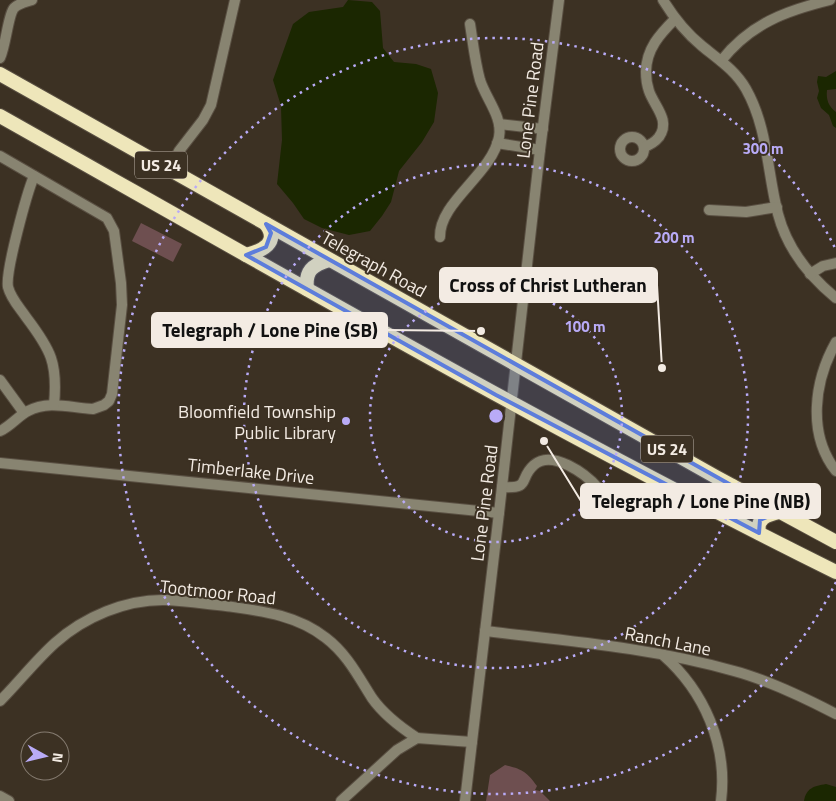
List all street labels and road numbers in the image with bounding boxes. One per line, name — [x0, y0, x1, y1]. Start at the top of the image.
street label: Lone Pine Road — [509, 40, 551, 160]
road number: US 24 — [135, 152, 187, 178]
street label: Telegraph Road — [316, 224, 432, 304]
road number: US 24 — [641, 436, 693, 462]
street label: Lone Pine Road — [463, 443, 505, 563]
street label: Timberlake Drive — [186, 451, 316, 491]
street label: Tootmoor Road — [159, 572, 277, 612]
street label: Ranch Lane — [622, 619, 714, 663]

